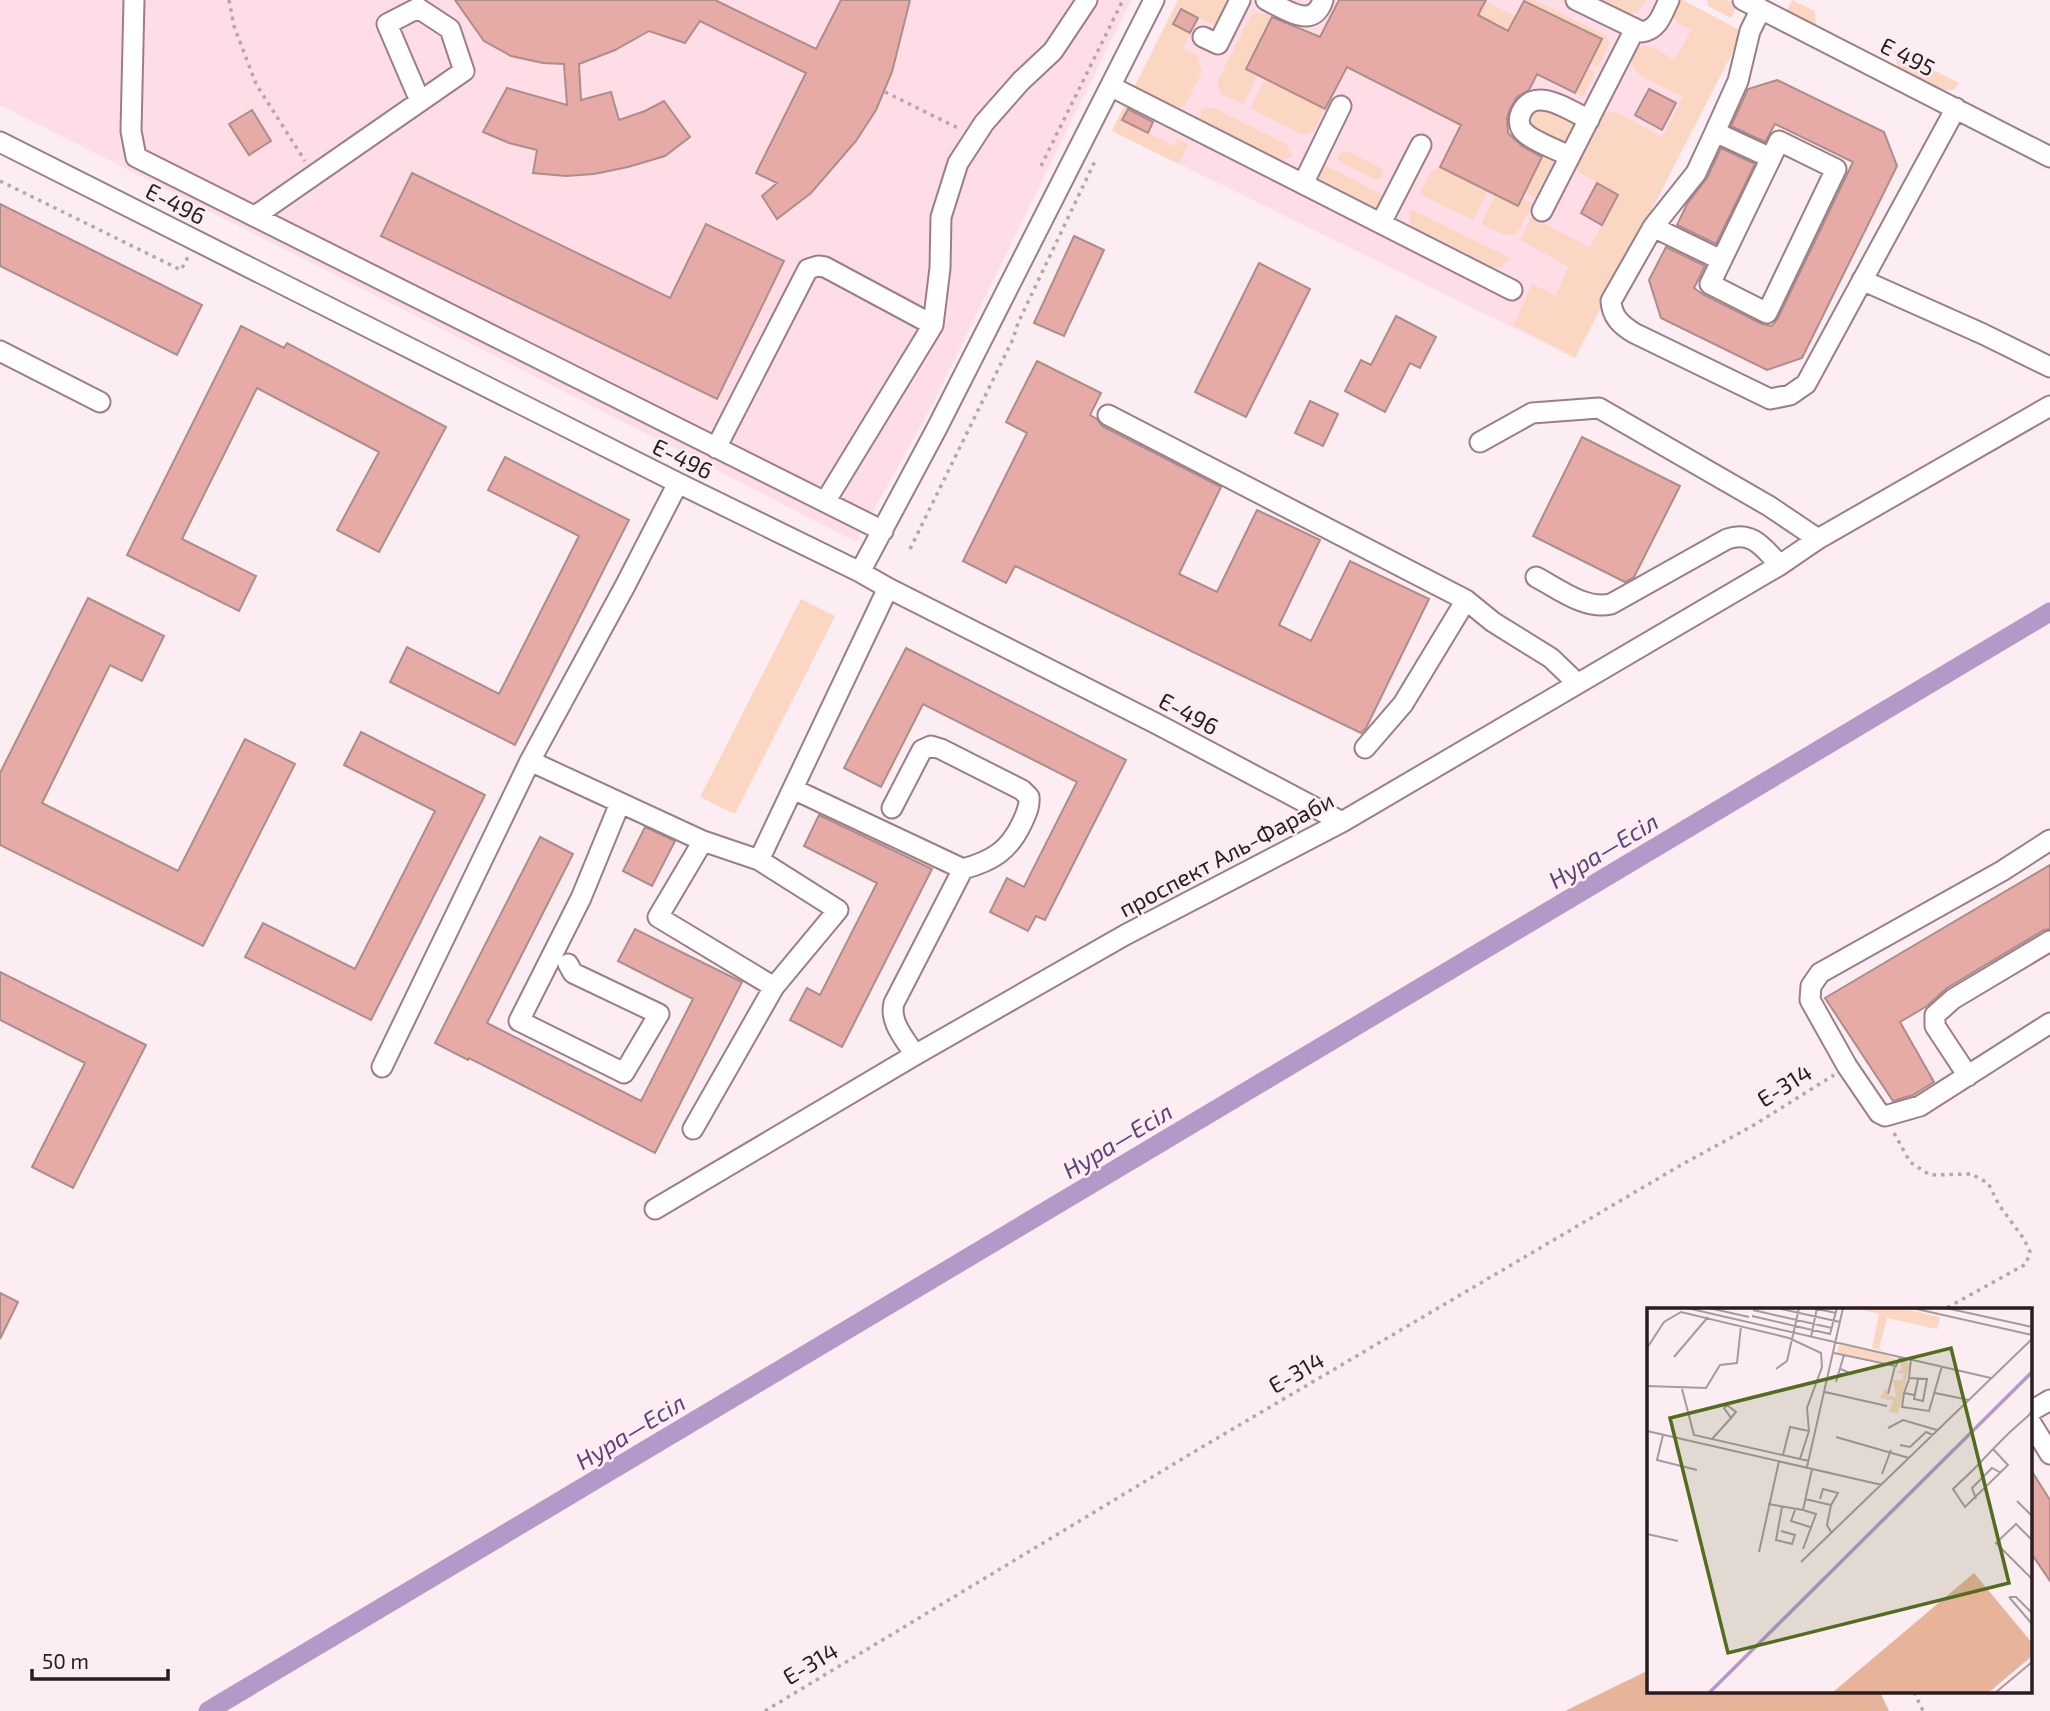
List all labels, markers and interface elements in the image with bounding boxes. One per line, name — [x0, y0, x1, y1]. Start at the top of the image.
street label: E 495 — [1876, 30, 1940, 82]
street label: E-496 — [141, 176, 211, 230]
street label: E-496 — [648, 431, 718, 485]
street label: E-496 — [1154, 686, 1224, 740]
street label: проспект Аль-Фараби — [1114, 785, 1338, 923]
water label: Нура—Есіл — [1543, 806, 1663, 894]
street label: E-314 — [1751, 1057, 1817, 1113]
water label: Нура—Есіл — [1057, 1096, 1177, 1184]
inset map — [1647, 1308, 2032, 1694]
street label: E-314 — [1263, 1345, 1329, 1399]
water label: Нура—Есіл — [570, 1387, 690, 1475]
street label: E-314 — [777, 1636, 843, 1690]
scale bar — [32, 1638, 168, 1682]
text: 50 m — [42, 1648, 89, 1673]

